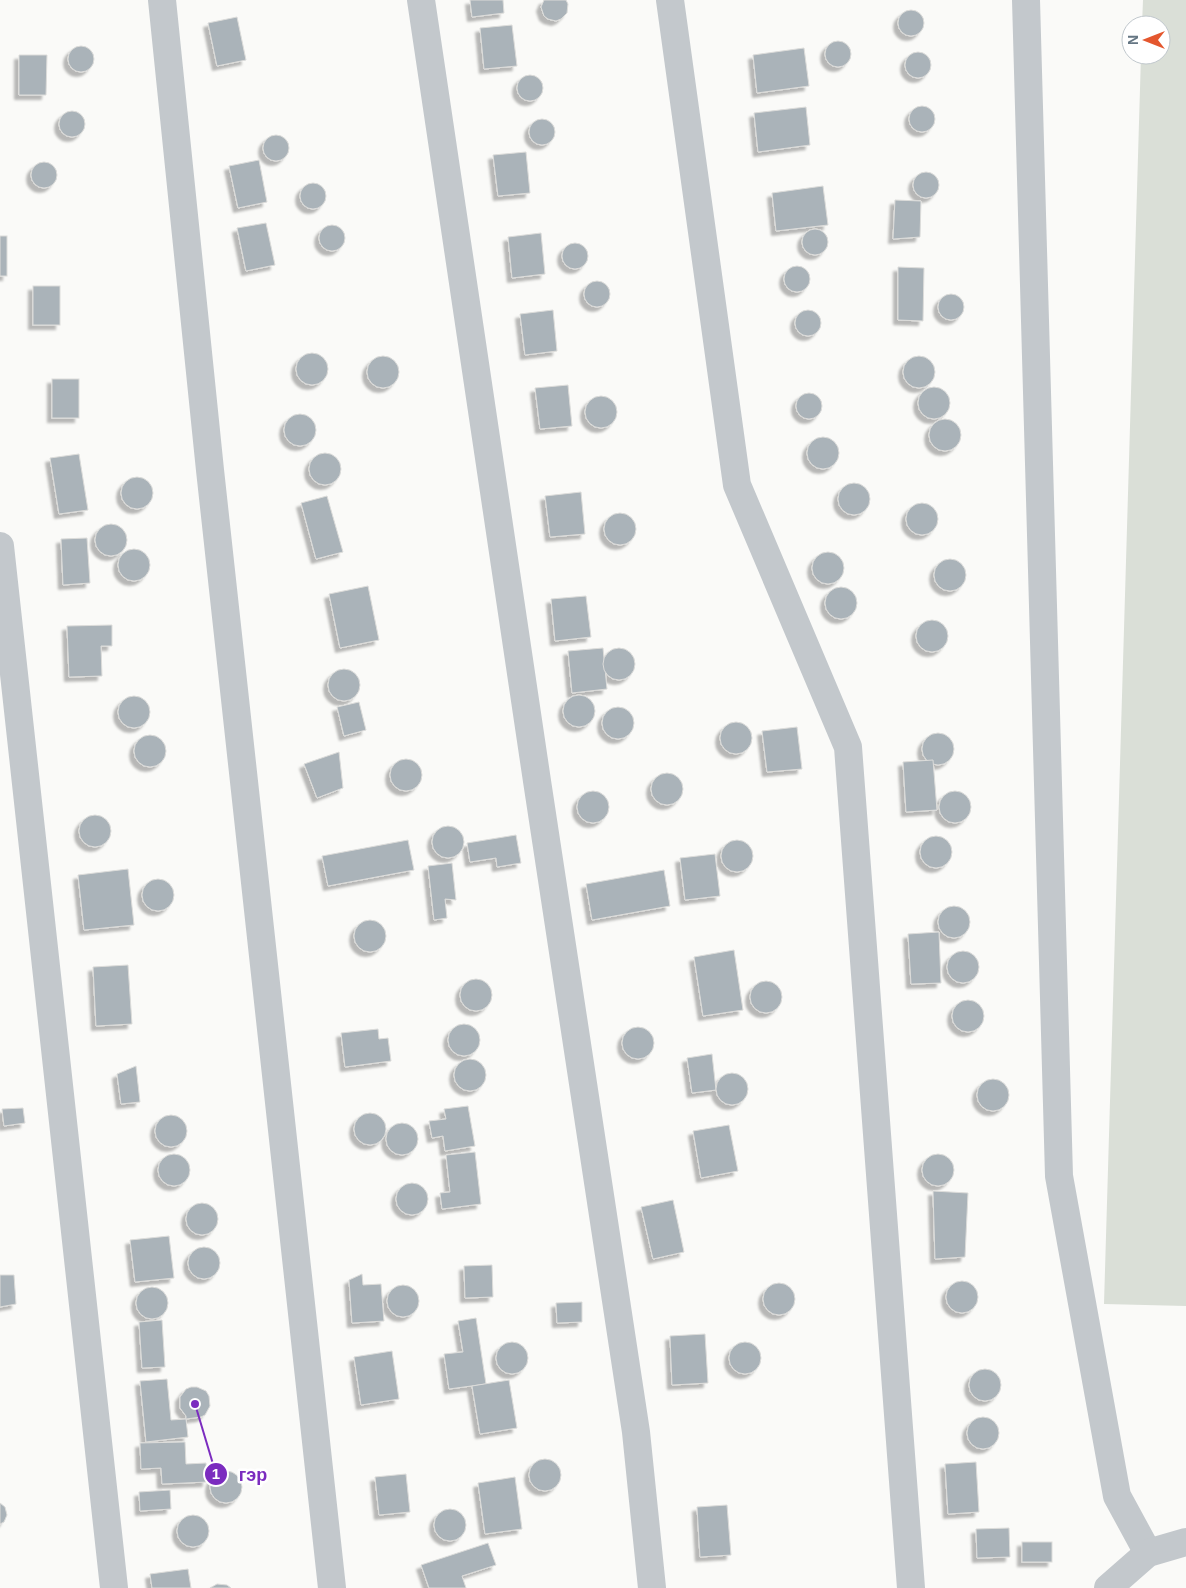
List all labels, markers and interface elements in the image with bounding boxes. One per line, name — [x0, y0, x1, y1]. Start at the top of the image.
north arrow — [1121, 15, 1171, 65]
text: N — [1125, 35, 1141, 45]
callout: гэр — [204, 1458, 277, 1491]
text: 1 — [212, 1465, 220, 1482]
text: гэр — [239, 1465, 267, 1485]

